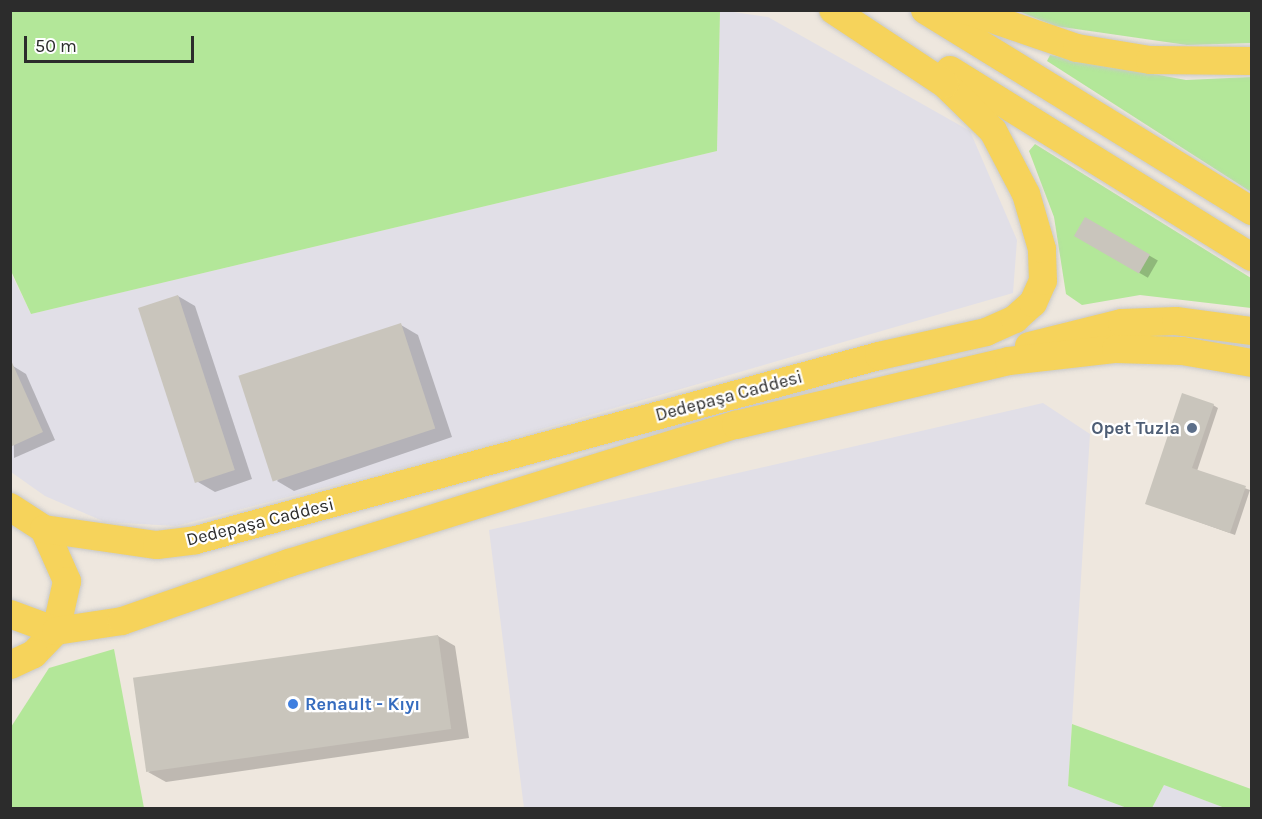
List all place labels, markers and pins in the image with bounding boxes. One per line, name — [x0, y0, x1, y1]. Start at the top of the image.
place label: Opet Tuzla — [1091, 417, 1180, 439]
marker: Opet Tuzla — [1185, 421, 1199, 435]
place label: Renault - Kıyı — [305, 693, 420, 715]
marker: Renault - Kıyı — [286, 697, 300, 711]

